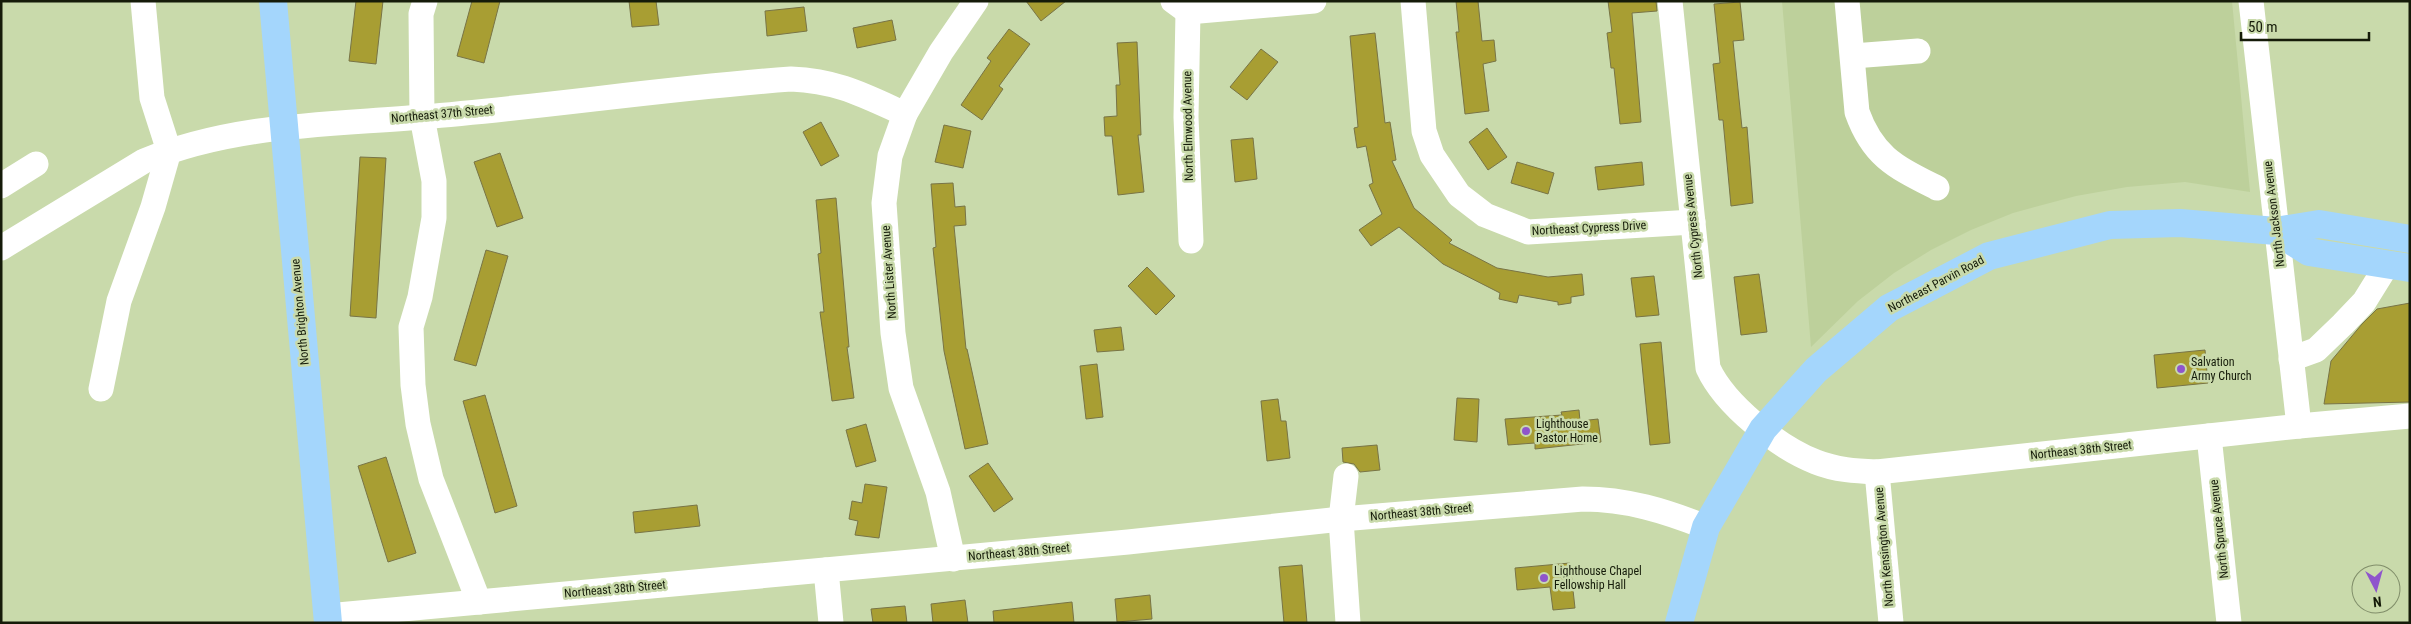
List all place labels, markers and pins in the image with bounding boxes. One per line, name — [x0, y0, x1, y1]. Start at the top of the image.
place label: Salvation Army Church — [2191, 355, 2252, 383]
marker: Salvation Army Church — [2175, 363, 2187, 375]
place label: Lighthouse Pastor Home — [1536, 417, 1598, 445]
marker: Lighthouse Pastor Home — [1520, 425, 1532, 437]
place label: Lighthouse Chapel Fellowship Hall — [1554, 564, 1642, 592]
marker: Lighthouse Chapel Fellowship Hall — [1538, 572, 1550, 584]

